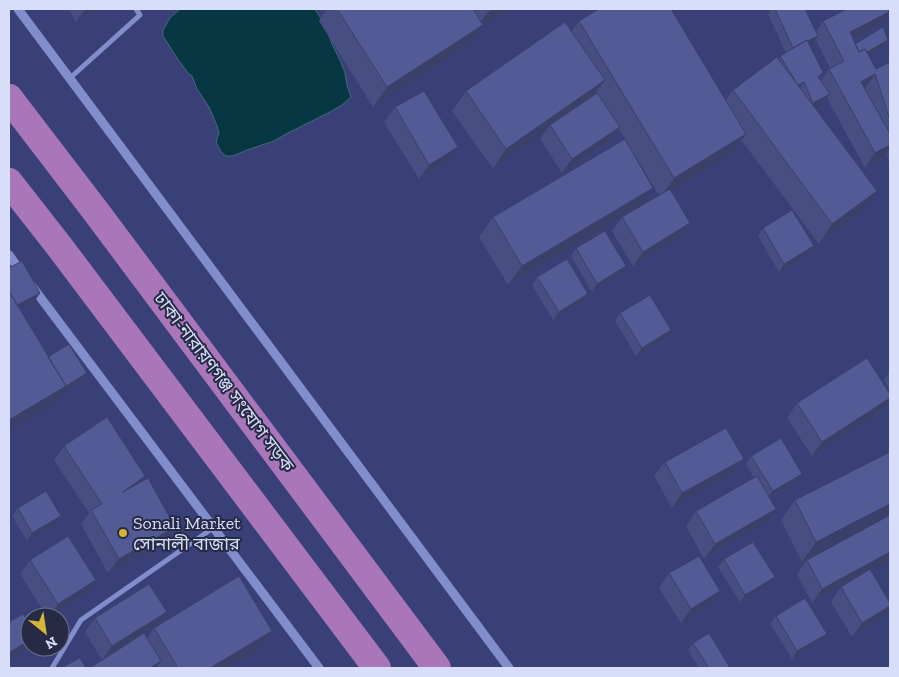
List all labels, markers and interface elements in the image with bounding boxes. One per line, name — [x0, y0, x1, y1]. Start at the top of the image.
street label: ঢাকা-নারায়ণগঞ্জ সংযোগ সড়ক — [149, 287, 299, 477]
place label: Sonali Market সোনালী বাজার — [133, 512, 241, 555]
marker: Sonali Market সোনালী বাজার — [117, 527, 129, 539]
north arrow — [20, 607, 70, 657]
text: N — [42, 633, 60, 653]

